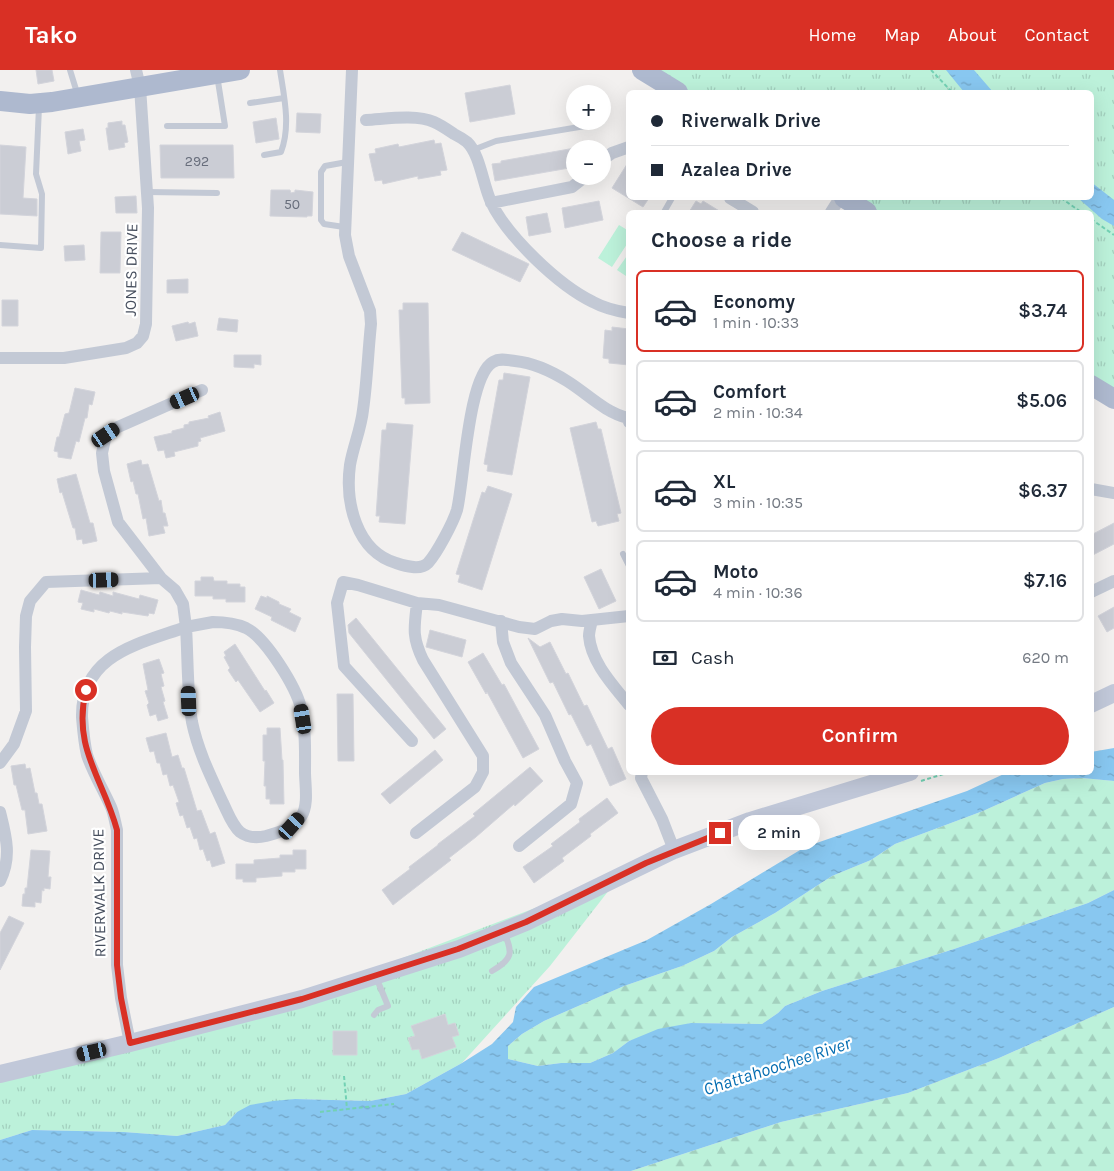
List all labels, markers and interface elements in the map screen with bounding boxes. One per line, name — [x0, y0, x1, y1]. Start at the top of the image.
text: Tako — [25, 21, 77, 49]
text: Home — [808, 24, 856, 46]
text: Map — [884, 24, 920, 46]
text: About — [948, 24, 997, 46]
text: Contact — [1025, 24, 1089, 46]
map controls — [566, 85, 611, 185]
button: + — [566, 85, 611, 130]
text: Riverwalk Drive — [681, 110, 821, 132]
button: − — [566, 140, 611, 185]
house number: 292 — [185, 153, 209, 170]
text: Azalea Drive — [681, 159, 792, 181]
house number: 50 — [284, 196, 300, 213]
street label: JONES DRIVE — [121, 223, 141, 317]
text: Choose a ride — [651, 227, 792, 253]
icon: car — [653, 289, 698, 334]
text: Economy — [713, 291, 795, 313]
text: $3.74 — [1018, 300, 1067, 322]
text: 1 min · 10:33 — [713, 313, 799, 332]
icon: car — [653, 379, 698, 424]
text: Comfort — [713, 381, 787, 403]
car — [168, 385, 201, 411]
text: $5.06 — [1016, 390, 1067, 412]
text: 2 min · 10:34 — [713, 403, 803, 422]
car — [89, 420, 122, 450]
icon: car — [653, 469, 698, 514]
text: XL — [713, 471, 735, 493]
text: $6.37 — [1018, 480, 1067, 502]
text: 3 min · 10:35 — [713, 493, 803, 512]
icon: car — [653, 559, 698, 604]
text: Moto — [713, 561, 759, 583]
text: $7.16 — [1023, 570, 1067, 592]
car — [88, 572, 119, 588]
text: 4 min · 10:36 — [713, 583, 803, 602]
icon: cash — [651, 644, 679, 672]
text: Cash — [691, 647, 735, 669]
text: 620 m — [1022, 648, 1069, 667]
route start — [75, 679, 97, 701]
car — [180, 686, 197, 716]
car — [293, 703, 312, 735]
button: Confirm — [651, 707, 1069, 765]
car — [276, 810, 307, 842]
callout: 2 min — [738, 816, 820, 850]
route end — [709, 822, 731, 844]
text: 2 min — [757, 823, 801, 842]
street label: RIVERWALK DRIVE — [88, 828, 110, 958]
water label: Chattahoochee River — [701, 1032, 854, 1100]
car — [75, 1041, 108, 1063]

